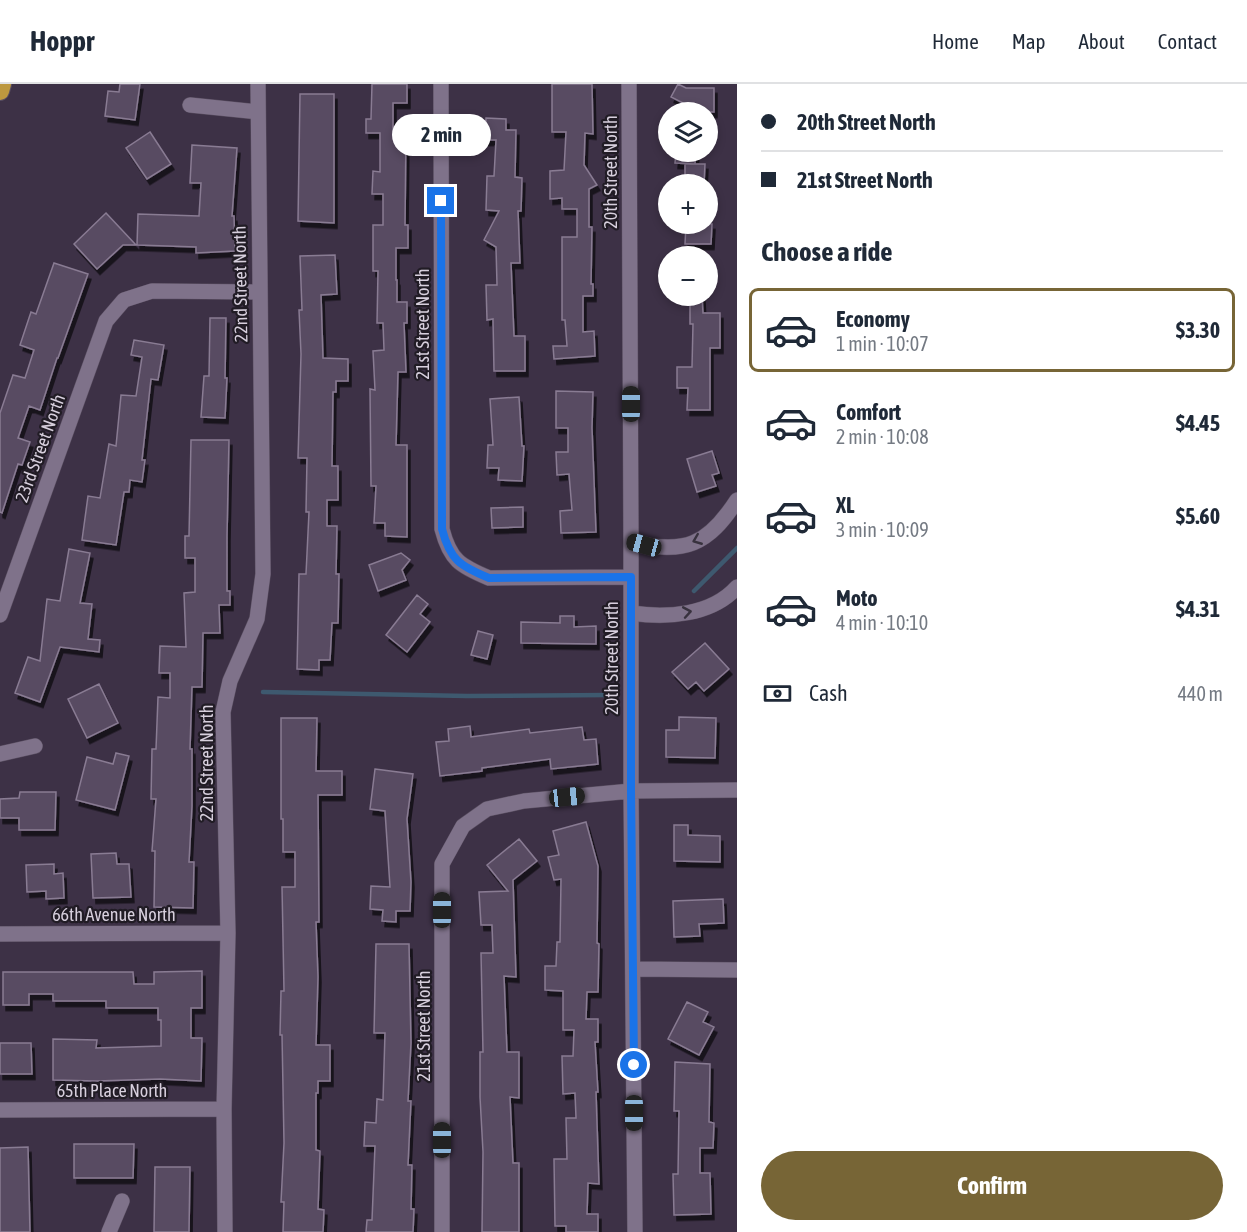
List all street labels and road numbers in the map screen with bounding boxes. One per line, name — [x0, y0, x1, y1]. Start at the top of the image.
street label: 20th Street North — [600, 115, 621, 229]
street label: 22nd Street North — [228, 225, 252, 343]
street label: 21st Street North — [412, 268, 433, 380]
street label: 23rd Street North — [11, 391, 69, 505]
street label: 20th Street North — [601, 601, 622, 715]
street label: 22nd Street North — [196, 705, 217, 821]
street label: 66th Avenue North — [52, 904, 176, 925]
street label: 21st Street North — [413, 970, 434, 1082]
street label: 65th Place North — [57, 1080, 167, 1101]

